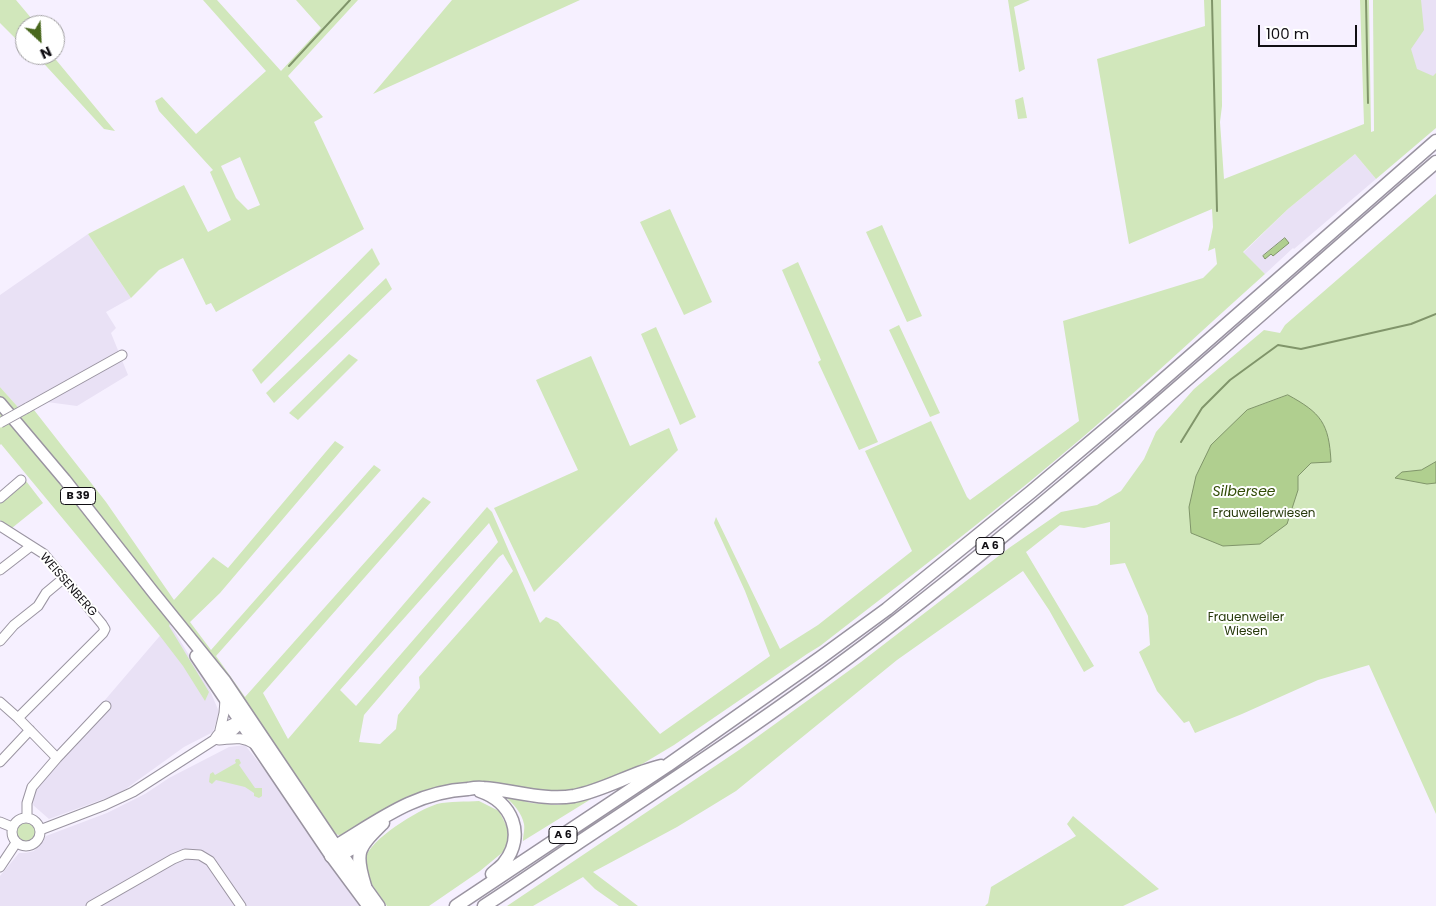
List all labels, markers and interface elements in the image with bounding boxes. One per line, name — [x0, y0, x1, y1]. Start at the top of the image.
north arrow — [15, 15, 65, 65]
scale bar — [1261, 15, 1360, 47]
text: 100 m — [1266, 23, 1309, 44]
text: N — [37, 41, 55, 64]
water label: Silbersee — [1212, 484, 1276, 500]
road number: B 39 — [60, 488, 96, 504]
park label: Frauweilerwiesen — [1212, 507, 1316, 521]
road number: A 6 — [976, 538, 1004, 554]
street label: WEISSENBERG — [36, 550, 100, 620]
park label: Frauenweiler Wiesen — [1208, 611, 1284, 639]
road number: A 6 — [549, 826, 577, 844]

